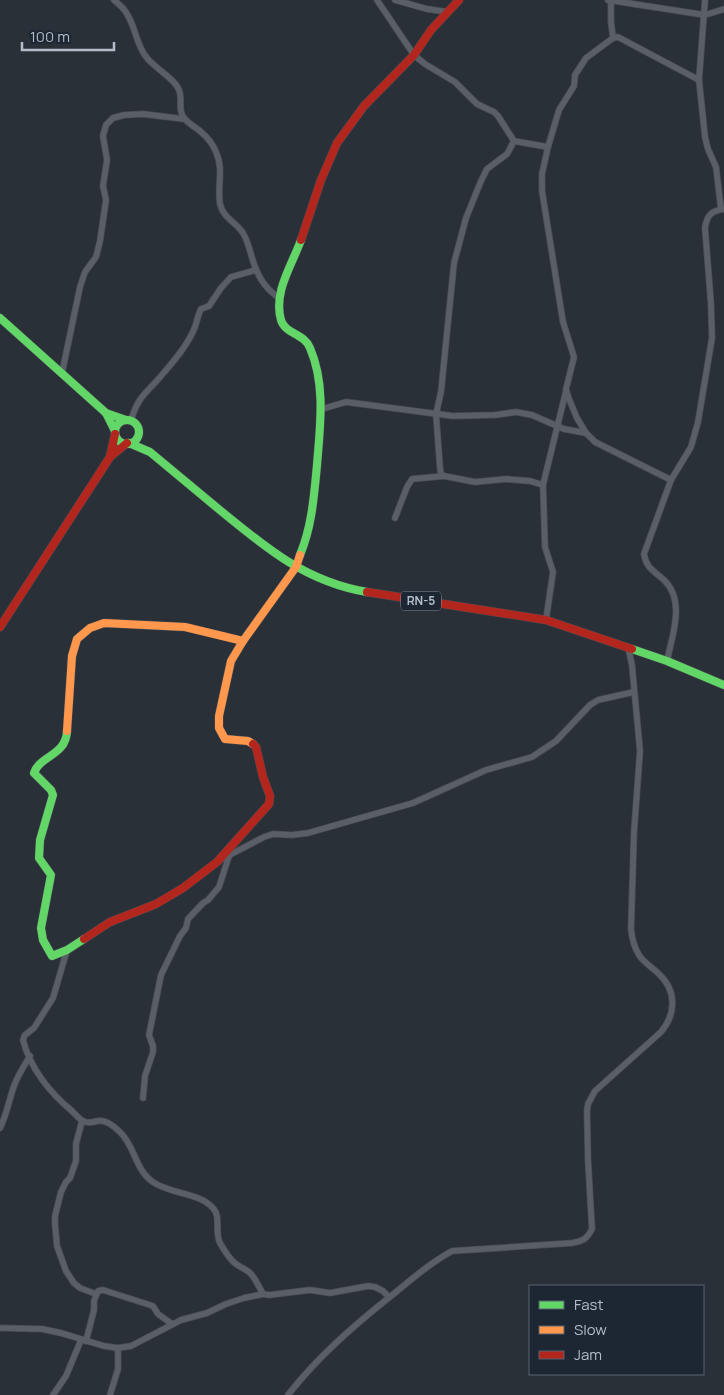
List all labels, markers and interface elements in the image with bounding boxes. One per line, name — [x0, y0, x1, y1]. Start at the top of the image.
scale bar — [22, 20, 115, 52]
text: 100 m — [30, 26, 70, 47]
road number: RN-5 — [401, 592, 441, 610]
legend — [529, 1285, 704, 1375]
text: Fast — [574, 1294, 603, 1315]
text: Slow — [574, 1319, 607, 1340]
text: Jam — [574, 1344, 602, 1365]

